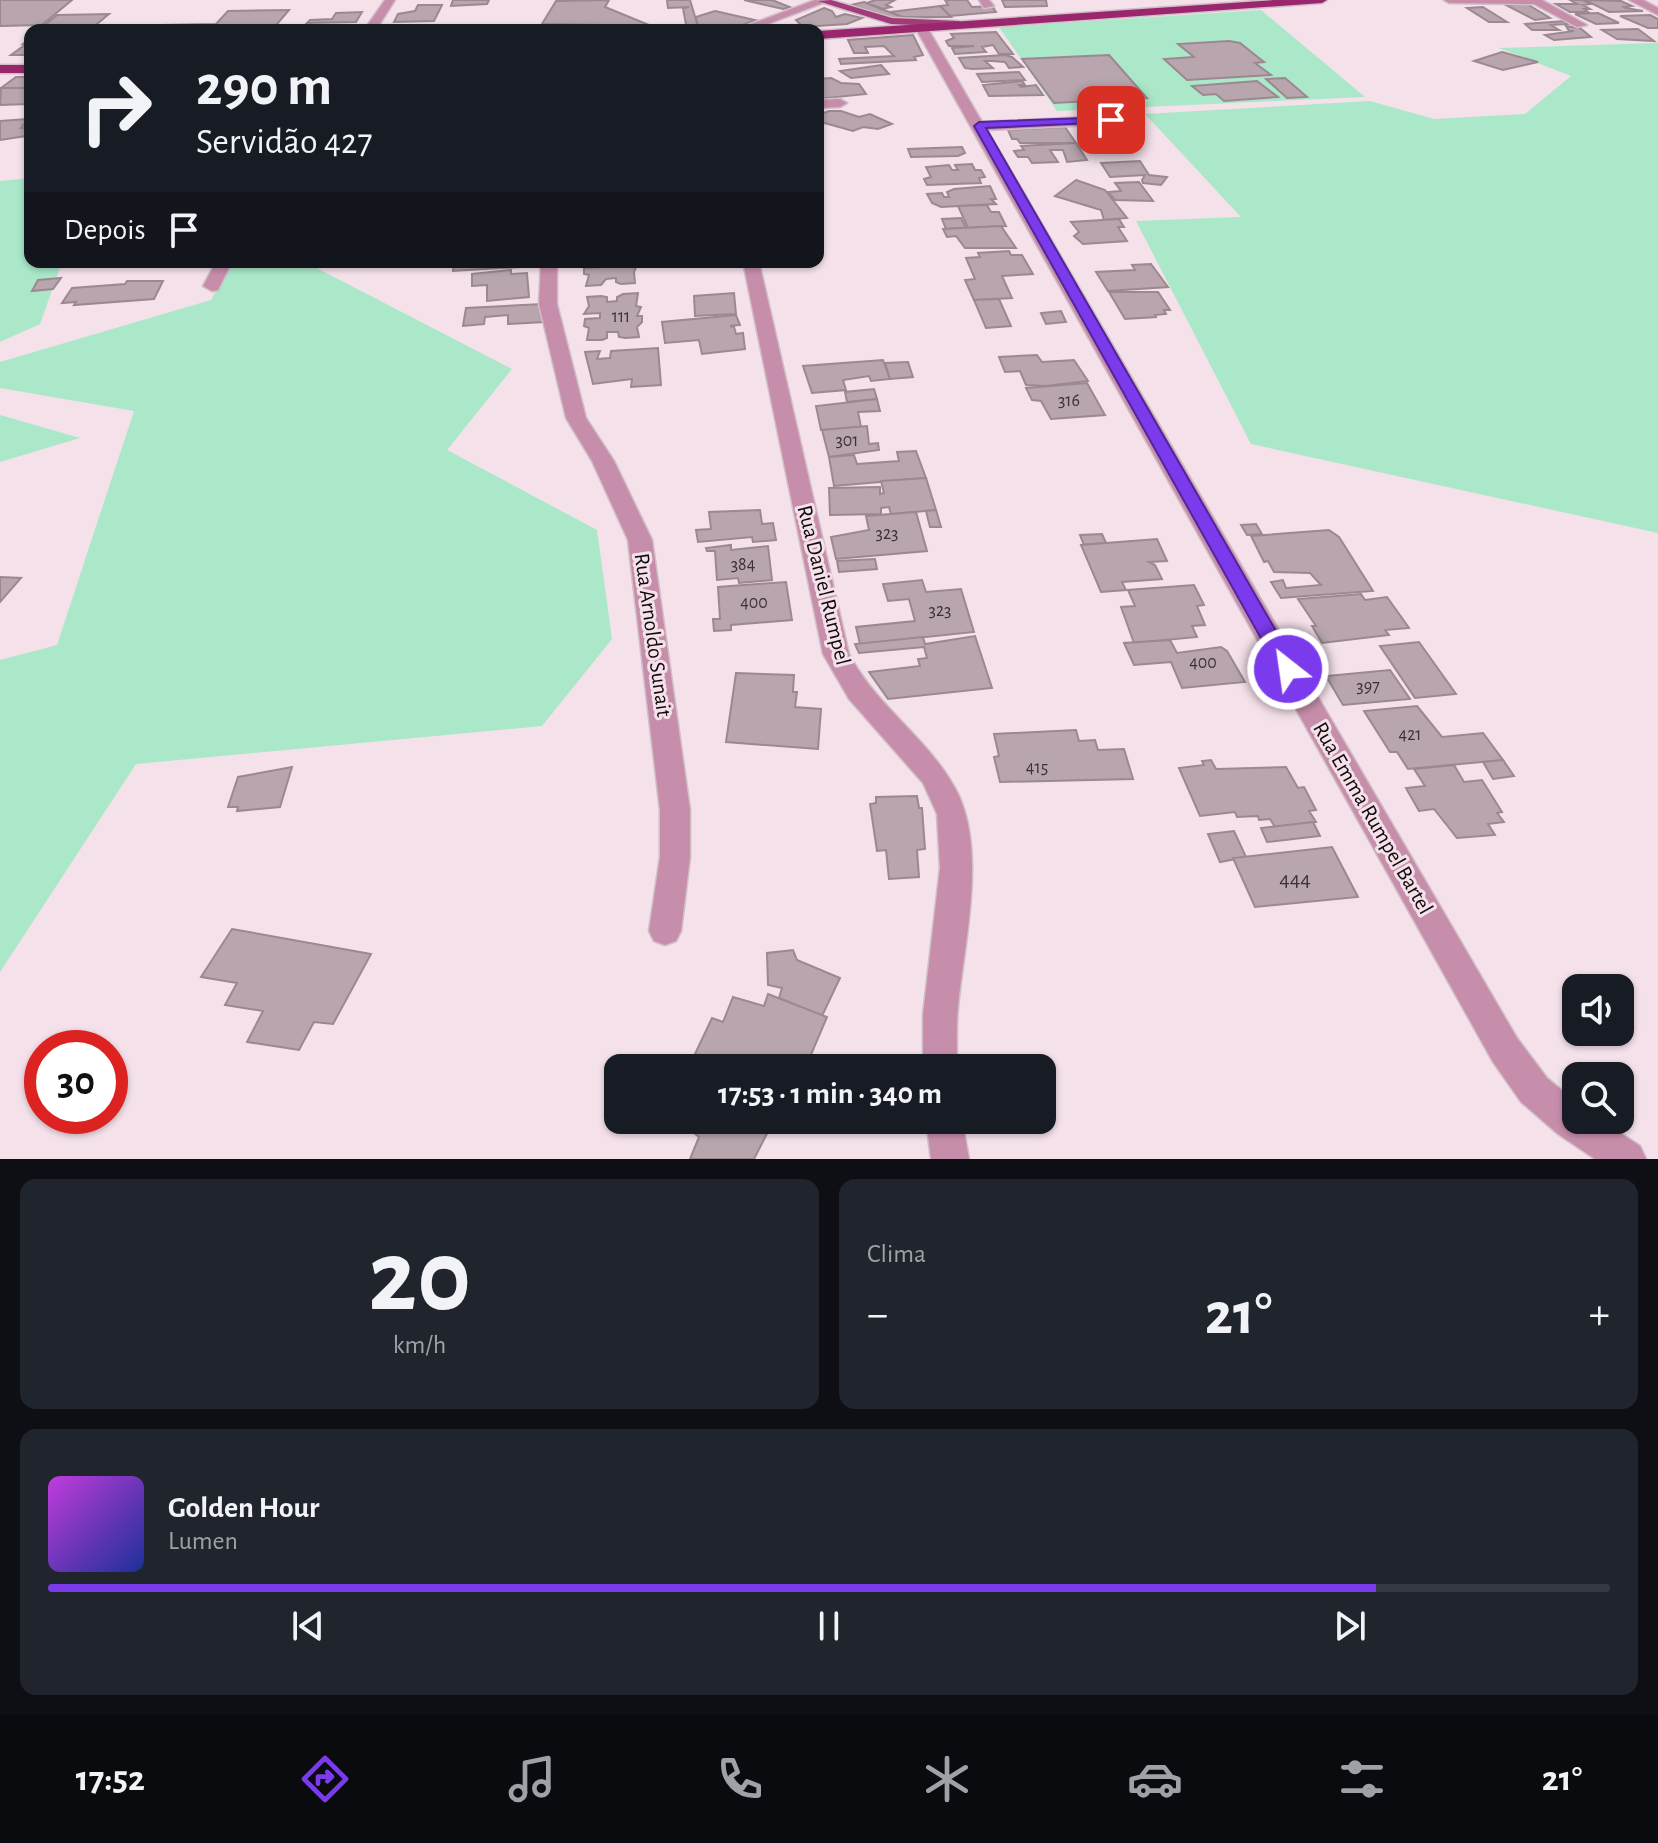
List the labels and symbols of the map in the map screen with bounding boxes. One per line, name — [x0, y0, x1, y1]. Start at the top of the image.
pin — [1077, 86, 1145, 154]
house number: 111 — [612, 308, 630, 326]
house number: 316 — [1058, 392, 1080, 410]
house number: 301 — [835, 432, 859, 450]
street label: Rua Daniel Rumpel — [793, 503, 855, 667]
house number: 323 — [875, 525, 899, 543]
street label: Rua Arnoldo Sunait — [631, 552, 675, 718]
house number: 384 — [731, 556, 756, 574]
house number: 400 — [740, 594, 768, 612]
house number: 323 — [928, 602, 952, 620]
position arrow — [1246, 627, 1330, 711]
house number: 400 — [1189, 654, 1217, 672]
house number: 397 — [1356, 678, 1380, 696]
street label: Rua Emma Rumpel Bartel — [1309, 718, 1437, 918]
house number: 421 — [1398, 726, 1422, 744]
house number: 415 — [1026, 759, 1048, 777]
house number: 444 — [1279, 868, 1311, 890]
speed limit sign: 30 — [24, 1030, 128, 1134]

